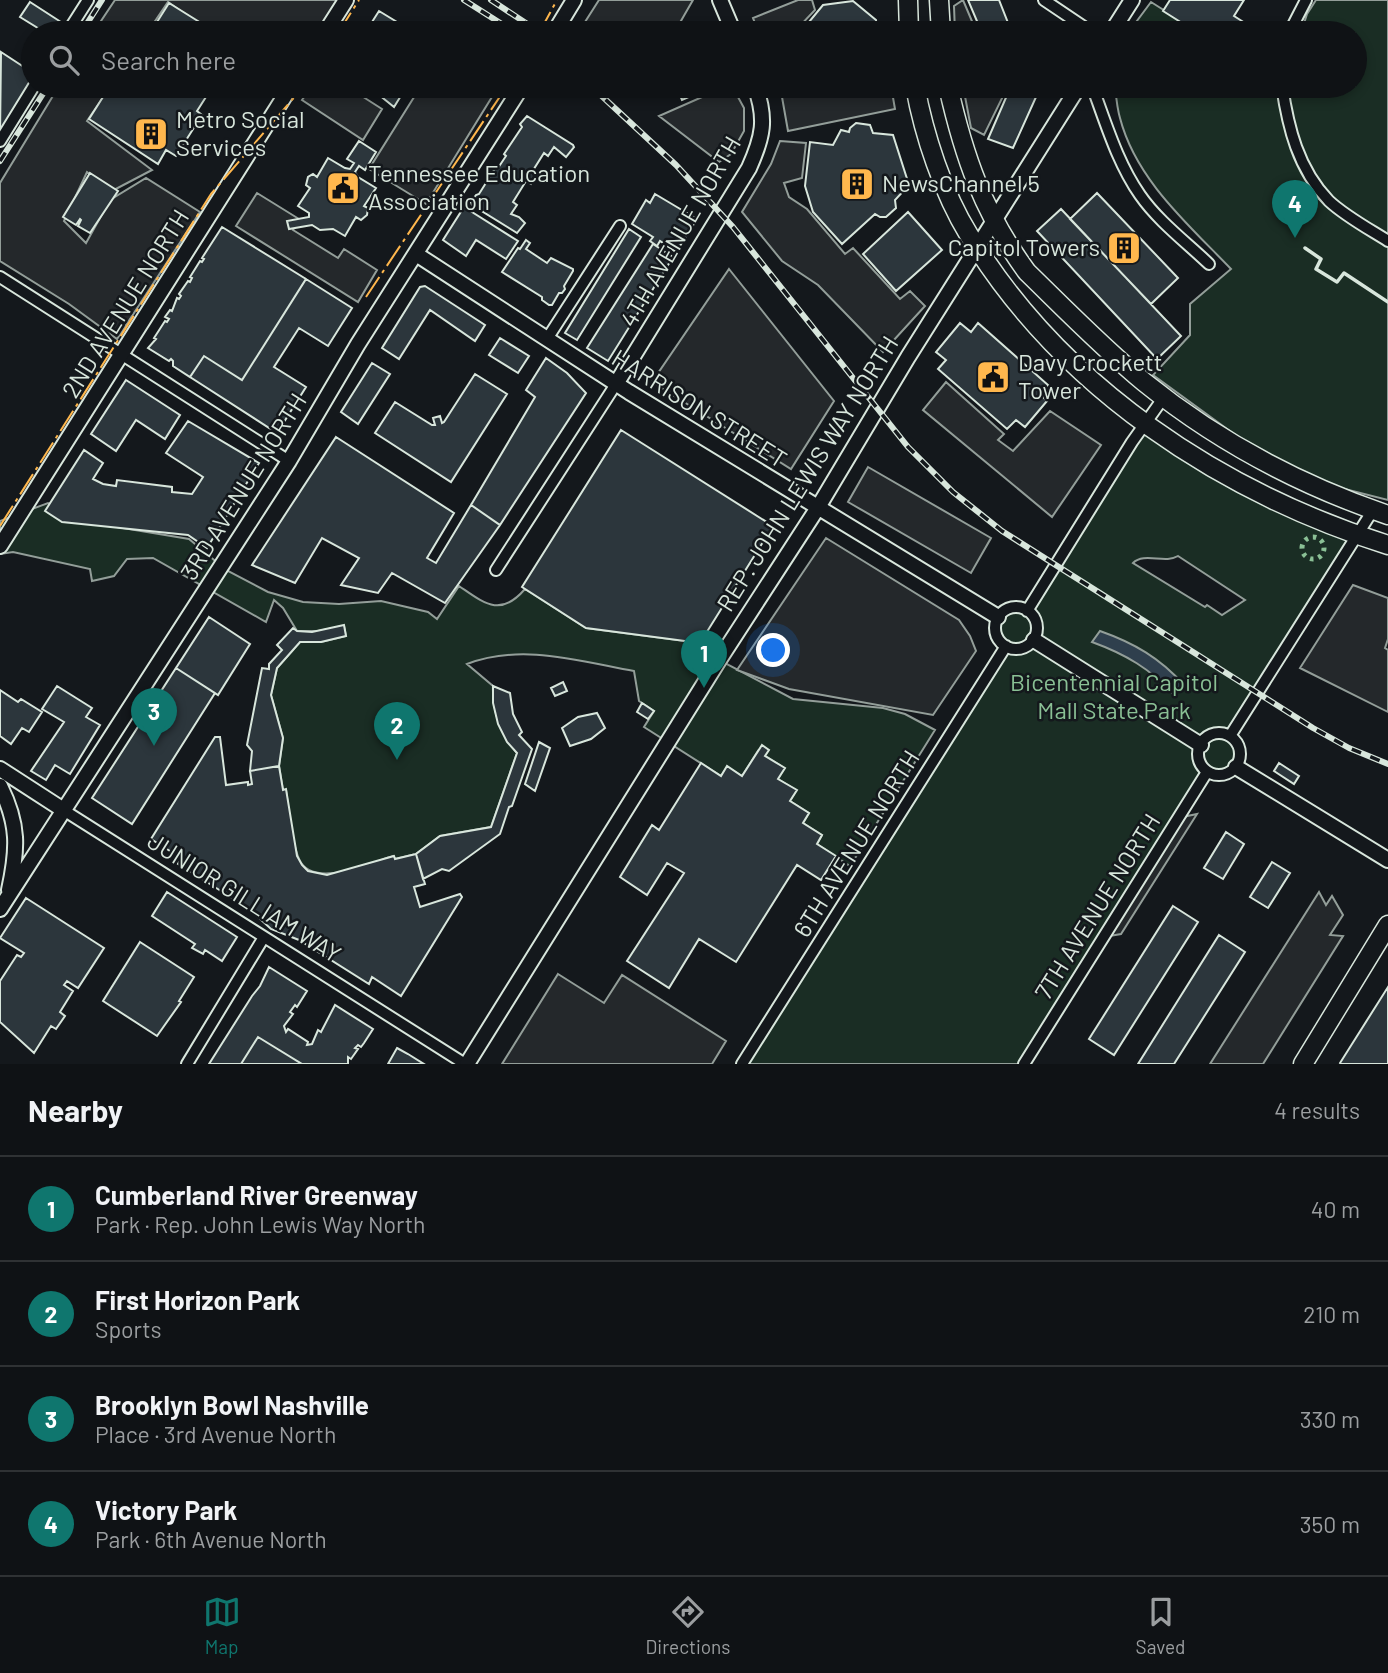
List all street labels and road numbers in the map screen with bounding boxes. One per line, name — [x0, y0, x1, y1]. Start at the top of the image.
street label: 4TH AVENUE NORTH — [613, 131, 746, 332]
street label: 2ND AVENUE NORTH — [55, 204, 194, 403]
street label: REP. JOHN LEWIS WAY NORTH — [710, 330, 904, 616]
street label: HARRISON STREET — [607, 342, 793, 473]
street label: 3RD AVENUE NORTH — [174, 387, 312, 585]
street label: 6TH AVENUE NORTH — [787, 745, 925, 942]
street label: 7TH AVENUE NORTH — [1028, 808, 1166, 1004]
street label: JUNIOR GILLIAM WAY — [143, 825, 347, 968]

